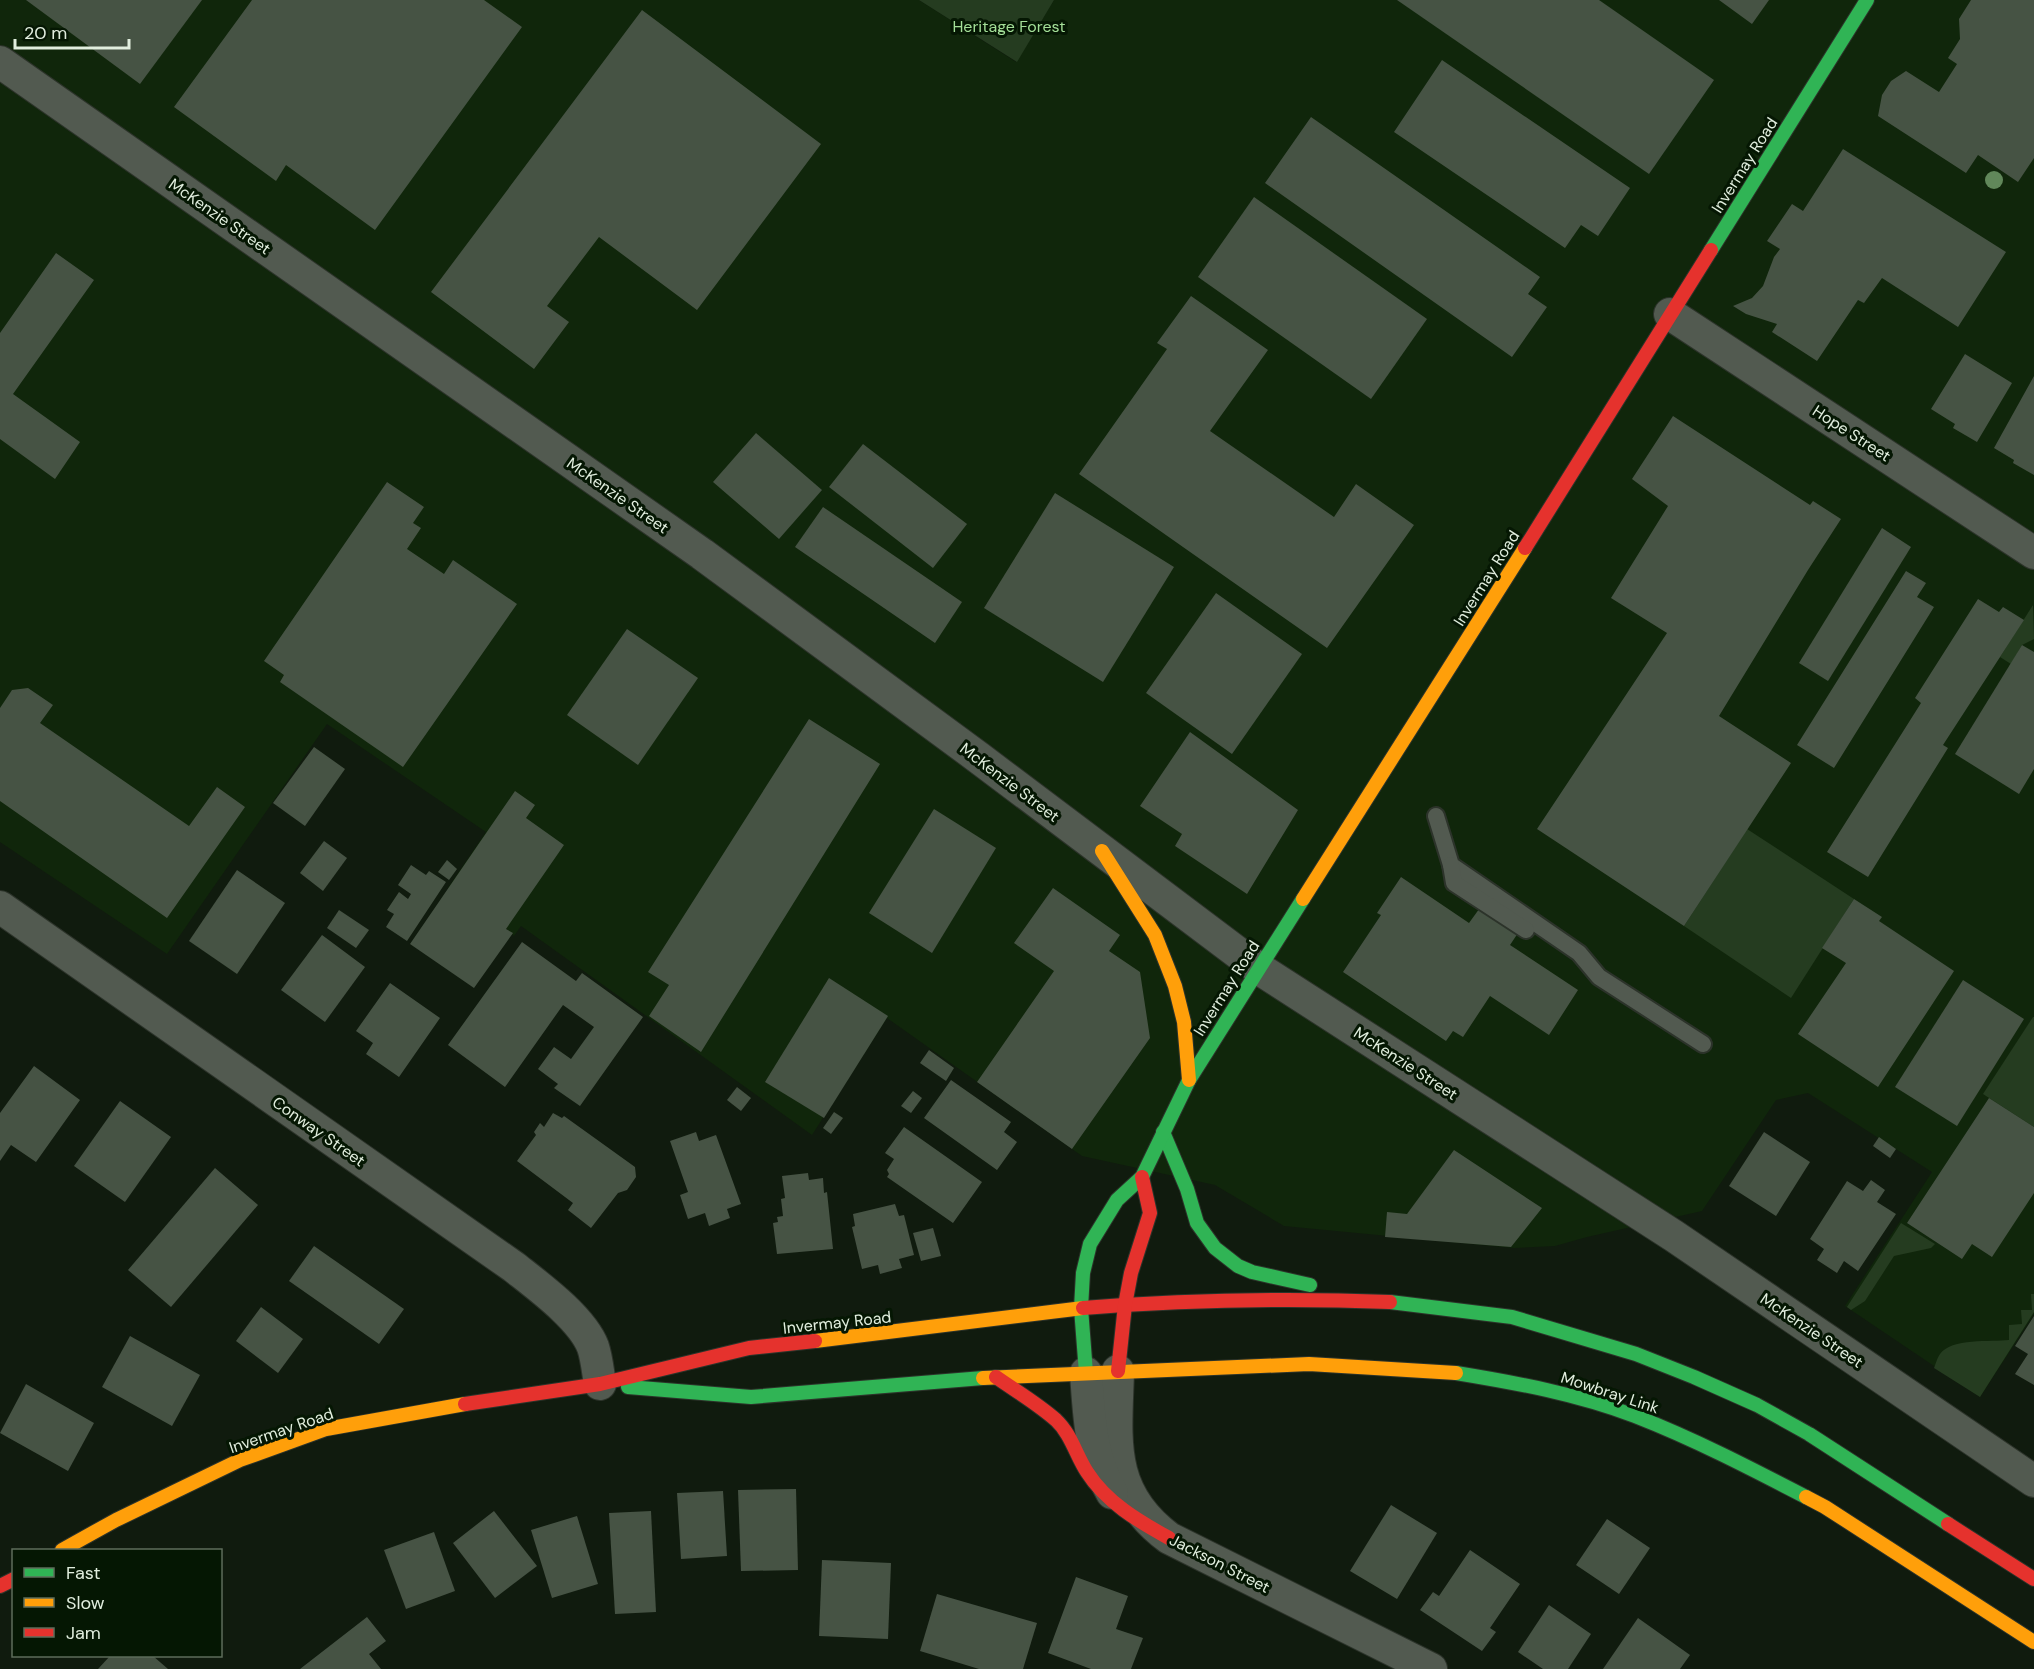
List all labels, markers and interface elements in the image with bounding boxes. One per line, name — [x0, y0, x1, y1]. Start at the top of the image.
scale bar — [15, 12, 129, 50]
park label: Heritage Forest — [952, 16, 1066, 37]
text: 20 m — [24, 21, 67, 45]
street label: Invermay Road — [1707, 114, 1782, 217]
street label: McKenzie Street — [165, 174, 275, 259]
street label: Hope Street — [1809, 400, 1895, 466]
street label: McKenzie Street — [563, 453, 673, 538]
street label: Invermay Road — [1449, 527, 1524, 630]
street label: McKenzie Street — [956, 738, 1064, 827]
street label: Invermay Road — [1189, 937, 1264, 1040]
street label: McKenzie Street — [1350, 1022, 1462, 1105]
street label: Conway Street — [268, 1092, 369, 1171]
street label: McKenzie Street — [1756, 1288, 1867, 1373]
street label: Invermay Road — [782, 1306, 892, 1339]
street label: Mowbray Link — [1558, 1367, 1662, 1418]
street label: Invermay Road — [226, 1403, 336, 1458]
street label: Jackson Street — [1166, 1529, 1273, 1598]
legend — [12, 1549, 222, 1657]
text: Fast — [66, 1561, 101, 1585]
text: Slow — [66, 1591, 105, 1615]
text: Jam — [66, 1621, 101, 1645]

